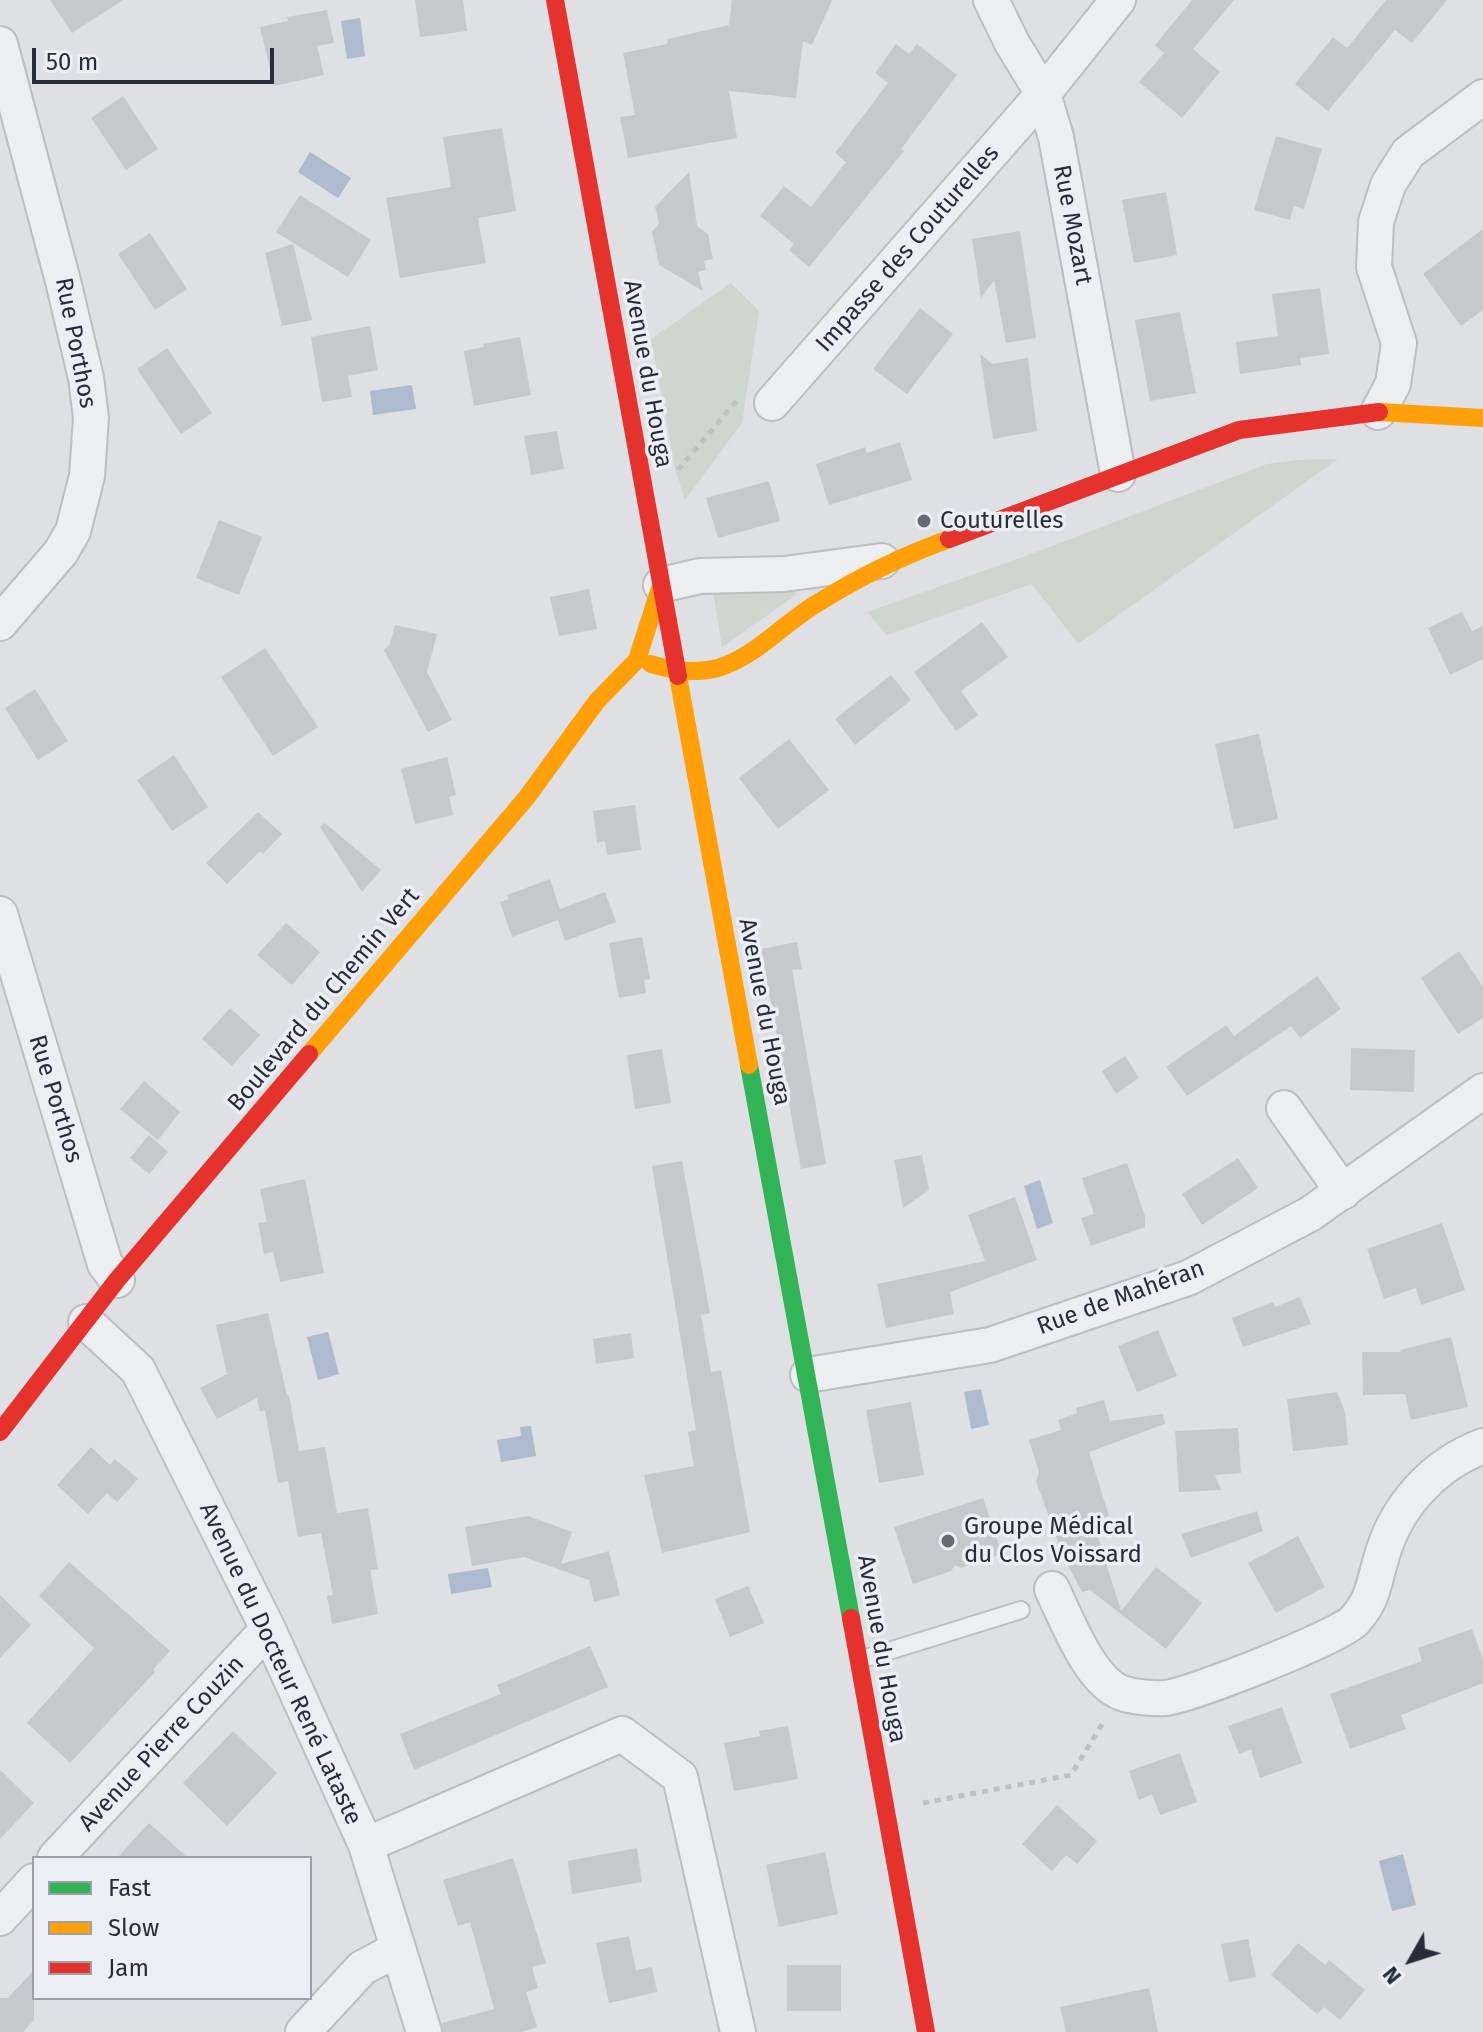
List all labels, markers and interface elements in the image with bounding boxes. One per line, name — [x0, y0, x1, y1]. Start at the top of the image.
scale bar — [36, 32, 278, 82]
text: 50 m — [46, 48, 98, 76]
street label: Impasse des Couturelles — [810, 140, 1006, 358]
street label: Rue Mozart — [1046, 163, 1098, 287]
street label: Rue Porthos — [48, 275, 102, 411]
street label: Avenue du Houga — [616, 278, 678, 470]
place label: Couturelles — [940, 507, 1063, 535]
marker: Couturelles — [915, 512, 933, 530]
street label: Boulevard du Chemin Vert — [222, 882, 426, 1118]
street label: Avenue du Houga — [732, 916, 796, 1108]
street label: Rue Porthos — [22, 1031, 88, 1167]
street label: Rue de Mahéran — [1033, 1254, 1209, 1342]
street label: Avenue du Docteur René Lataste — [193, 1498, 367, 1830]
place label: Groupe Médical du Clos Voissard — [964, 1513, 1142, 1569]
marker: Groupe Médical du Clos Voissard — [939, 1532, 957, 1550]
street label: Avenue du Houga — [850, 1553, 912, 1745]
street label: Avenue Pierre Couzin — [73, 1650, 251, 1838]
legend — [32, 1856, 312, 2000]
text: Fast — [108, 1874, 151, 1902]
text: Slow — [108, 1914, 159, 1942]
north arrow — [1371, 1920, 1451, 2000]
text: Jam — [108, 1954, 149, 1982]
text: N — [1377, 1961, 1407, 1990]

